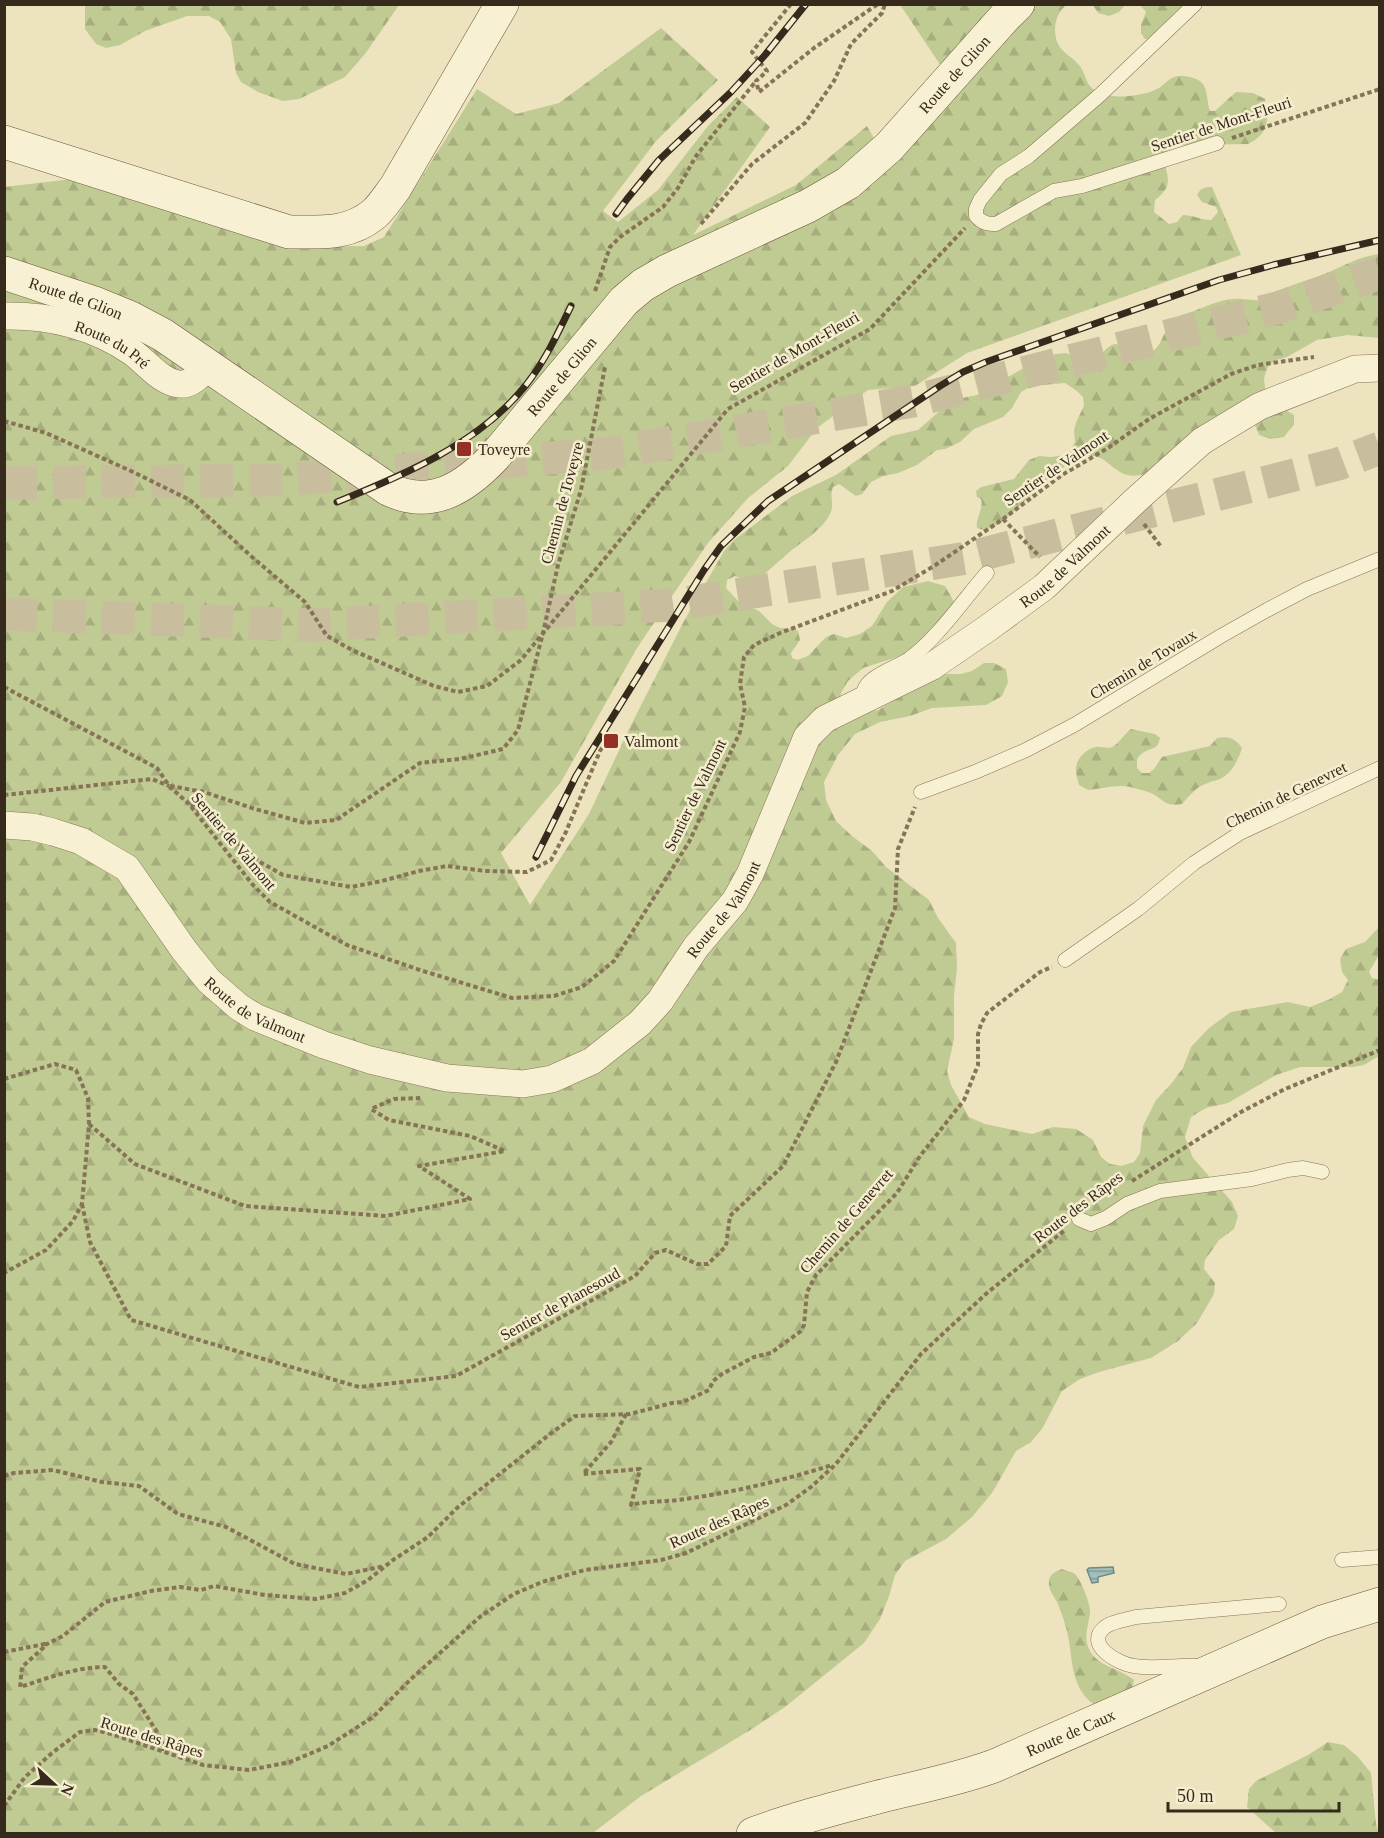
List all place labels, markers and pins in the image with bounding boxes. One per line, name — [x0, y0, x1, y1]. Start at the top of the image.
marker: Toveyre — [455, 440, 473, 458]
place label: Toveyre — [478, 441, 530, 459]
marker: Valmont — [602, 732, 620, 750]
place label: Valmont — [624, 733, 679, 750]

